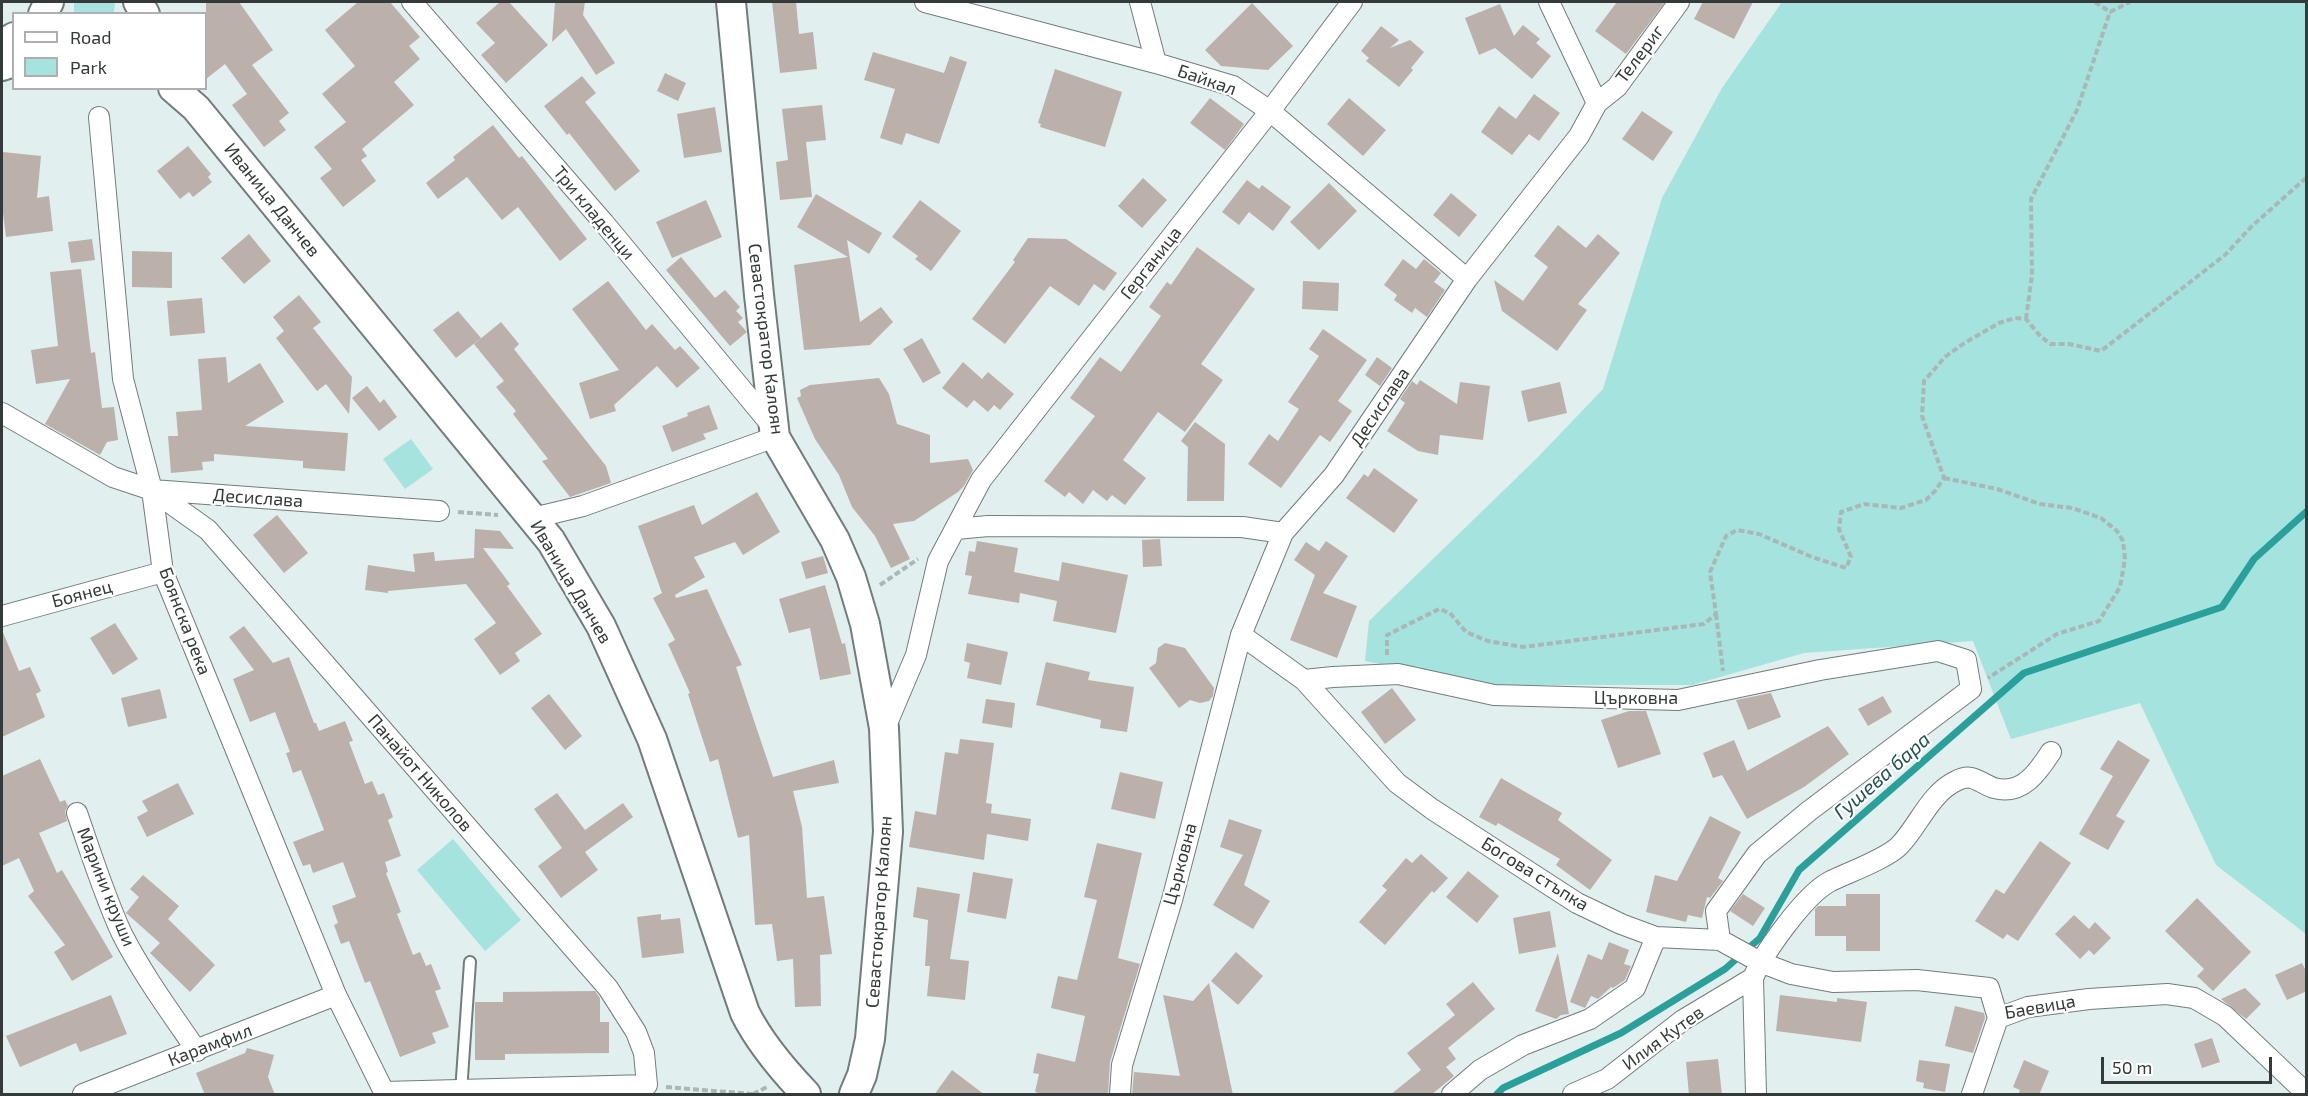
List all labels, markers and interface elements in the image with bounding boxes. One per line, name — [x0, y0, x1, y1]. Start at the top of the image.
legend — [12, 12, 207, 90]
street label: Телериг — [1611, 21, 1669, 87]
text: Road — [70, 26, 111, 48]
text: Park — [70, 56, 107, 78]
street label: Байкал — [1175, 60, 1239, 100]
street label: Иваница Данчев — [219, 139, 325, 261]
street label: Три кладенци — [549, 162, 639, 264]
street label: Герганица — [1116, 222, 1186, 304]
street label: Севастократор Калоян — [744, 242, 788, 436]
street label: Десислава — [1346, 363, 1414, 451]
street label: Десислава — [212, 484, 304, 512]
street label: Иваница Данчев — [526, 516, 616, 648]
street label: Боянска река — [155, 564, 215, 678]
street label: Боянец — [49, 576, 115, 612]
street label: Църковна — [1594, 687, 1678, 709]
street label: Панайот Николов — [363, 710, 477, 836]
water label: Гушева бара — [1829, 727, 1935, 825]
street label: Севастократор Калоян — [862, 815, 896, 1009]
street label: Църковна — [1159, 820, 1201, 908]
street label: Марини круши — [72, 824, 140, 950]
street label: Богова стъпка — [1477, 832, 1593, 916]
street label: Баевица — [2003, 990, 2077, 1024]
street label: Илия Кутев — [1618, 1001, 1708, 1075]
street label: Карамфил — [165, 1019, 255, 1071]
scale bar — [2104, 1045, 2275, 1083]
text: 50 m — [2112, 1056, 2152, 1078]

